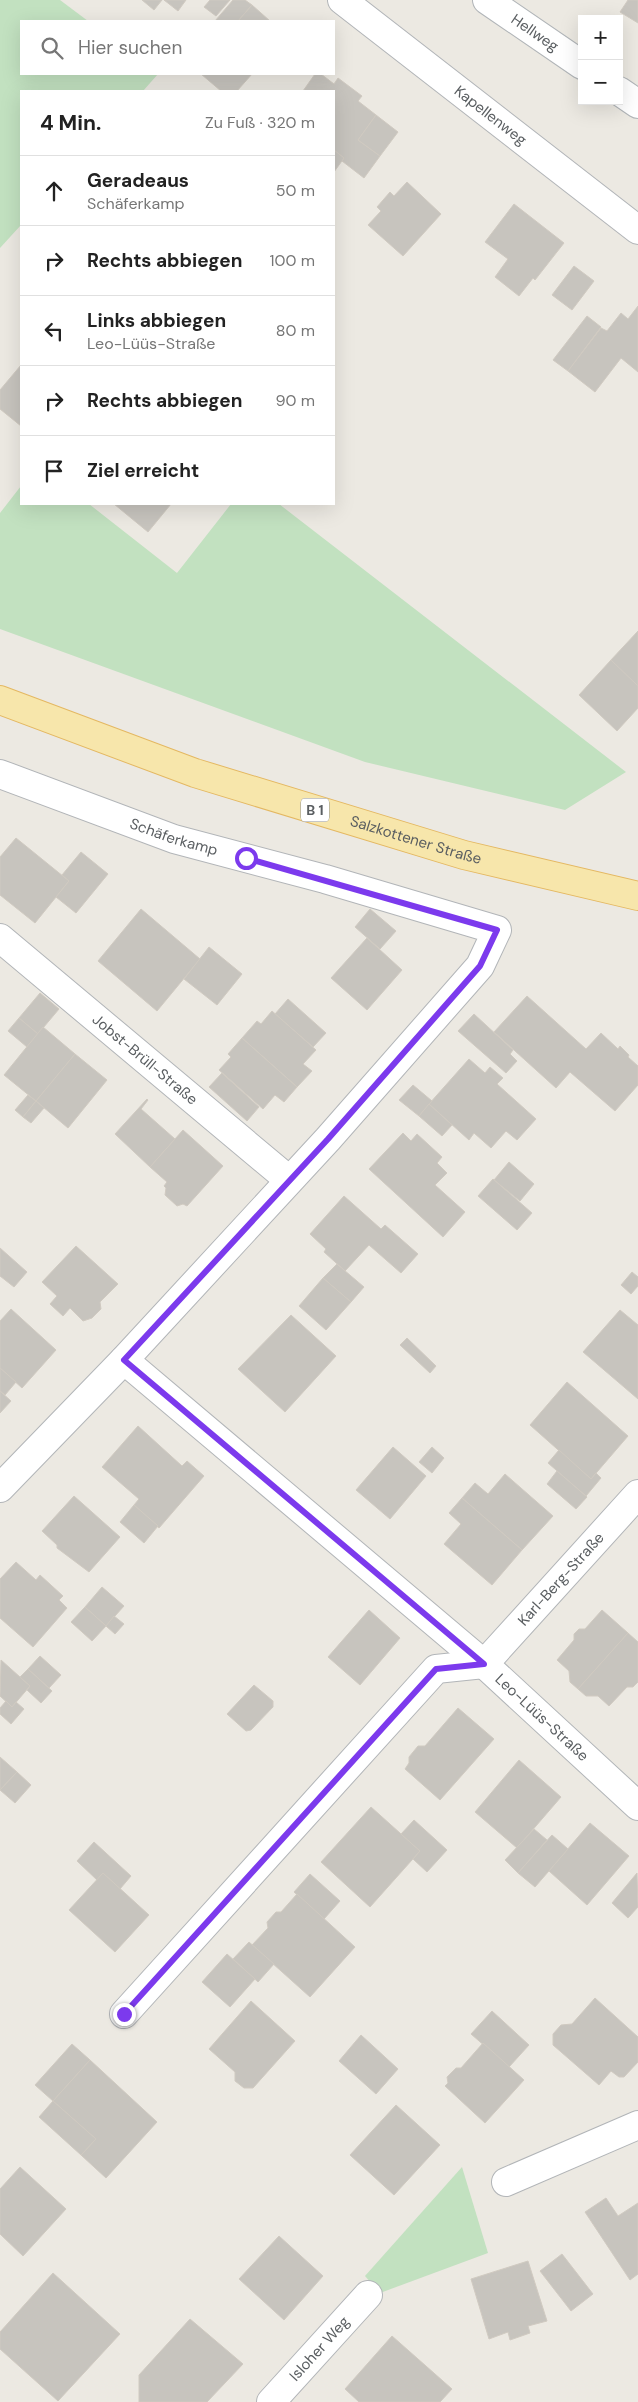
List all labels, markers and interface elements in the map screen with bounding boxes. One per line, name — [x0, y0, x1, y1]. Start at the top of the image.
street label: Hellweg — [507, 9, 563, 56]
map controls — [578, 15, 623, 105]
button: + — [578, 15, 623, 60]
search box — [20, 20, 335, 75]
icon: search — [38, 34, 66, 62]
text: Hier suchen — [78, 35, 182, 60]
button: − — [578, 60, 623, 105]
street label: Kapellenweg — [450, 81, 531, 150]
text: 4 Min. — [40, 109, 101, 137]
text: Zu Fuß · 320 m — [205, 112, 315, 133]
text: Geradeaus — [87, 168, 189, 193]
icon: ahead — [40, 177, 68, 205]
text: 50 m — [276, 180, 315, 201]
text: Schäferkamp — [87, 193, 184, 214]
icon: right — [40, 247, 68, 275]
text: Rechts abbiegen — [87, 248, 242, 273]
text: 100 m — [270, 250, 315, 271]
text: Links abbiegen — [87, 308, 226, 333]
icon: left — [40, 317, 68, 345]
text: 80 m — [276, 320, 315, 341]
text: Leo-Lüüs-Straße — [87, 333, 215, 354]
icon: right — [40, 387, 68, 415]
text: Rechts abbiegen — [87, 388, 242, 413]
text: 90 m — [275, 390, 315, 411]
icon: arrive — [40, 457, 68, 485]
text: Ziel erreicht — [87, 458, 199, 483]
road number: B 1 — [301, 798, 329, 822]
street label: Salzkottener Straße — [348, 811, 483, 869]
street label: Schäferkamp — [127, 813, 220, 860]
route start — [235, 847, 258, 870]
street label: Jobst-Brüll-Straße — [88, 1009, 202, 1109]
street label: Karl-Berg-Straße — [513, 1528, 609, 1630]
street label: Leo-Lüüs-Straße — [491, 1669, 593, 1766]
route end — [113, 2003, 136, 2026]
street label: Isloher Weg — [285, 2312, 354, 2385]

